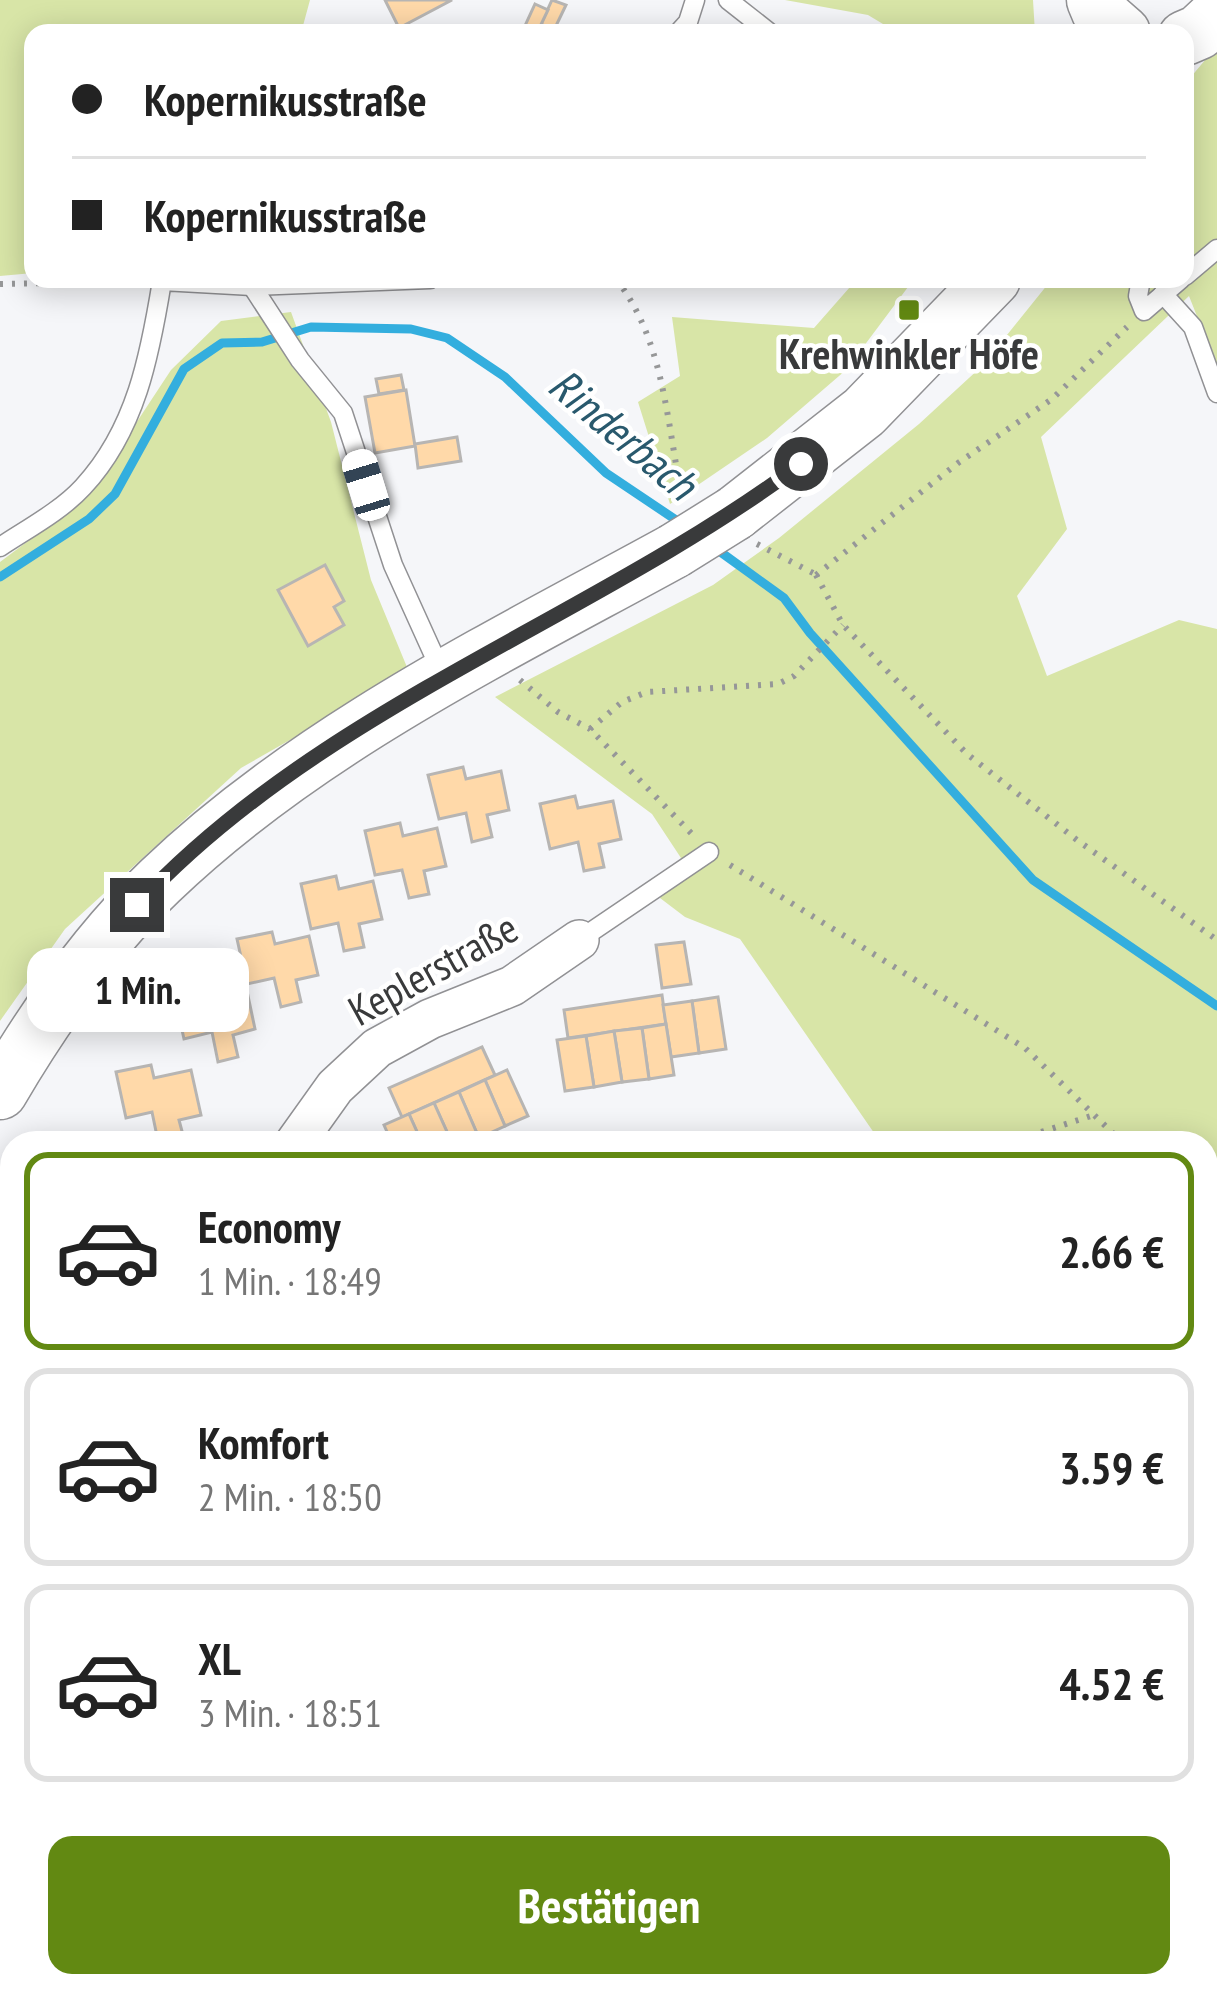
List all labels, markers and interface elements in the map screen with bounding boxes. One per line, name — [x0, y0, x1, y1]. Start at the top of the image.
text: Kopernikusstraße — [144, 70, 427, 128]
text: Kopernikusstraße — [144, 186, 427, 244]
marker: Krehwinkler Höfe — [896, 297, 922, 323]
place label: Krehwinkler Höfe — [779, 326, 1039, 381]
water label: Rinderbach — [538, 355, 711, 513]
route start — [774, 437, 828, 491]
car — [338, 445, 394, 525]
route end — [110, 878, 164, 932]
street label: Keplerstraße — [338, 900, 527, 1038]
callout: 1 Min. — [26, 947, 248, 1031]
text: 1 Min. — [94, 964, 182, 1015]
icon: car — [54, 1197, 162, 1305]
text: Economy — [198, 1197, 341, 1255]
text: 2.66 € — [1059, 1222, 1164, 1280]
text: 1 Min. · 18:49 — [198, 1255, 382, 1306]
icon: car — [54, 1413, 162, 1521]
text: Komfort — [198, 1413, 329, 1471]
text: 3.59 € — [1059, 1438, 1164, 1496]
text: 2 Min. · 18:50 — [198, 1471, 382, 1522]
icon: car — [54, 1629, 162, 1737]
text: XL — [198, 1629, 241, 1687]
text: 4.52 € — [1059, 1654, 1164, 1712]
text: 3 Min. · 18:51 — [198, 1687, 382, 1738]
button: Bestätigen — [48, 1836, 1170, 1974]

